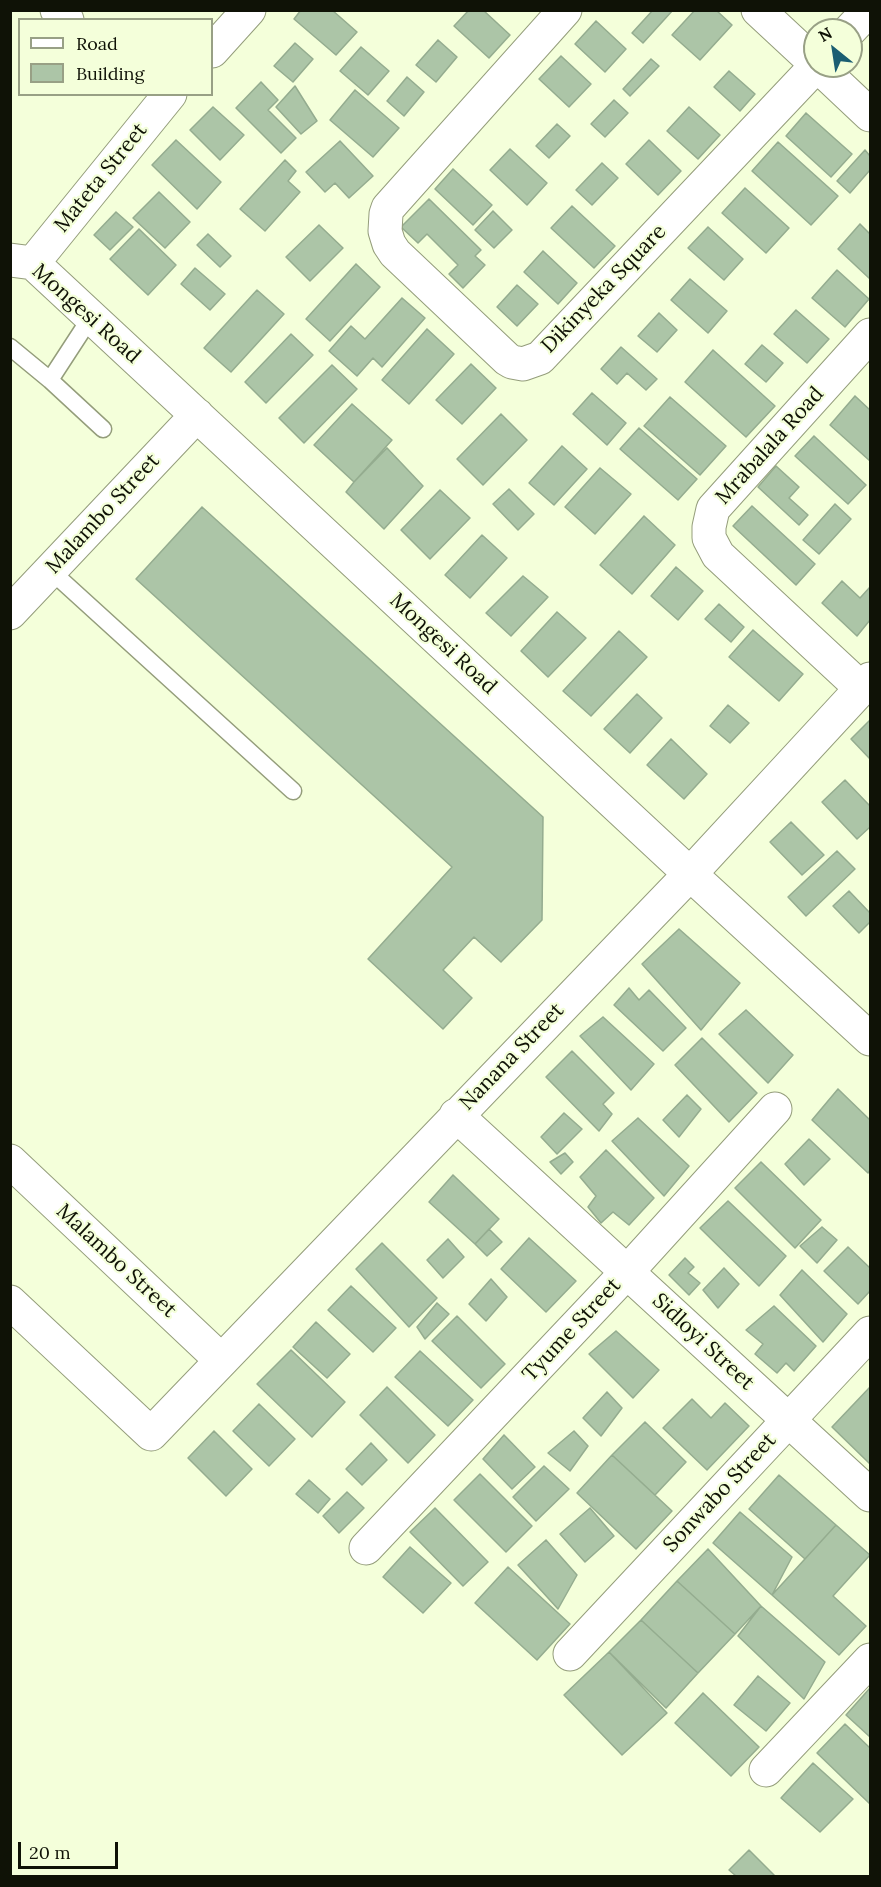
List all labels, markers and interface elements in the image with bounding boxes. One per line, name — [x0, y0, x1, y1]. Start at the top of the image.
legend — [18, 18, 213, 96]
north arrow — [803, 18, 863, 78]
text: N — [815, 22, 835, 46]
text: Road — [76, 32, 118, 55]
text: Building — [76, 62, 144, 85]
street label: Mateta Street — [49, 118, 153, 238]
street label: Dikinyeka Square — [536, 219, 672, 359]
street label: Mongesi Road — [27, 259, 145, 369]
street label: Mrabalala Road — [711, 382, 829, 510]
street label: Malambo Street — [41, 449, 165, 579]
street label: Mongesi Road — [384, 588, 502, 700]
street label: Nanana Street — [455, 998, 569, 1116]
street label: Malambo Street — [51, 1199, 181, 1323]
street label: Tyume Street — [518, 1273, 626, 1387]
street label: Sidloyi Street — [647, 1288, 759, 1396]
street label: Sonwabo Street — [658, 1428, 782, 1558]
scale bar — [21, 1830, 122, 1868]
text: 20 m — [29, 1841, 71, 1864]

